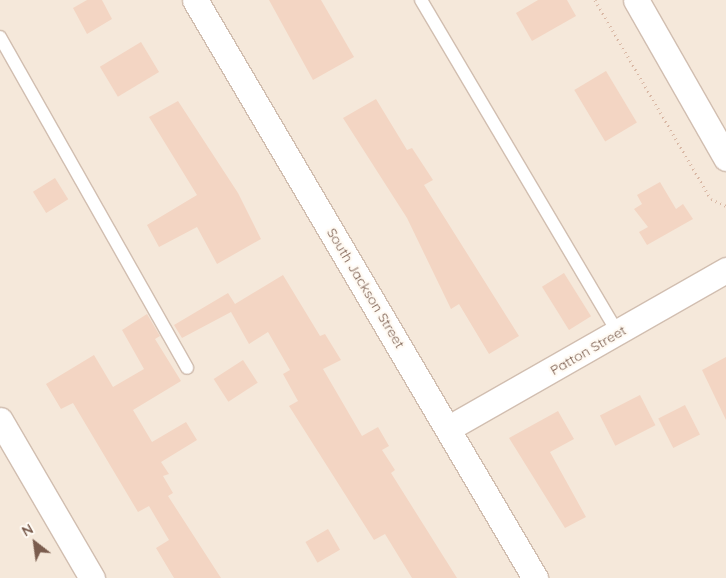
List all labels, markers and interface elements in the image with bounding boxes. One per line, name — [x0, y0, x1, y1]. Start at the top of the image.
street label: South Jackson Street — [323, 225, 409, 351]
street label: Patton Street — [547, 322, 629, 378]
north arrow — [10, 518, 60, 568]
text: N — [19, 520, 36, 540]

